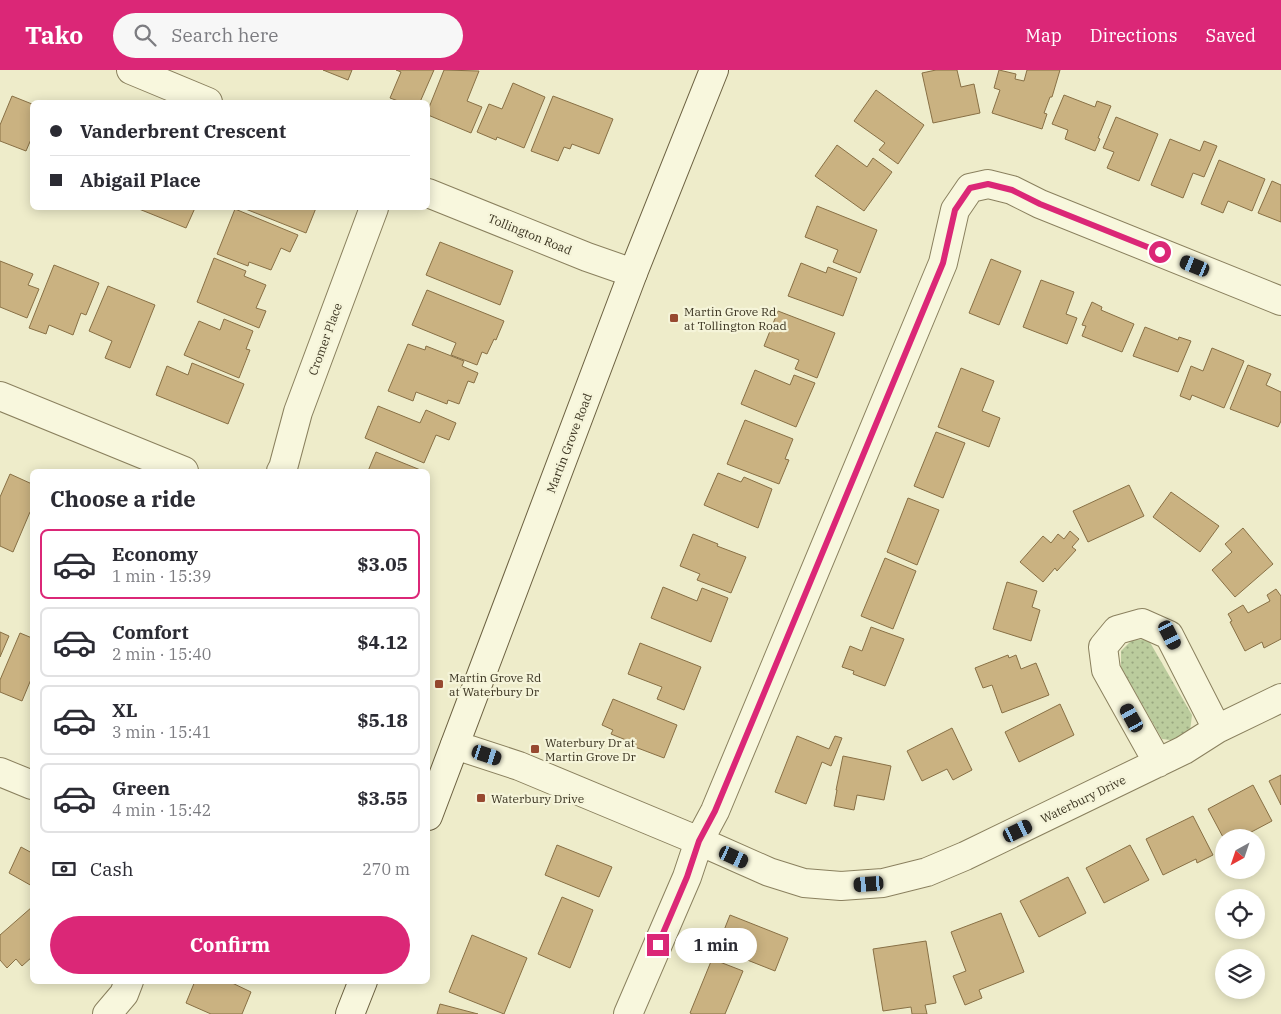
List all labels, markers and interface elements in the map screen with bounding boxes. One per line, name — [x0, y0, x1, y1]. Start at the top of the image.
search box — [113, 13, 463, 58]
text: Tako — [25, 19, 83, 51]
icon: search — [131, 21, 159, 49]
text: Search here — [171, 23, 278, 47]
text: Map — [1025, 24, 1062, 47]
text: Directions — [1090, 24, 1178, 47]
text: Saved — [1206, 24, 1256, 47]
text: Vanderbrent Crescent — [80, 119, 286, 143]
text: Abigail Place — [80, 168, 201, 192]
street label: Tollington Road — [486, 210, 574, 258]
route start — [1149, 241, 1171, 263]
car — [1178, 253, 1211, 279]
street label: Cromer Place — [305, 301, 345, 377]
place label: Martin Grove Rd at Tollington Road — [684, 304, 787, 333]
marker: Martin Grove Rd at Tollington Road — [668, 312, 680, 324]
street label: Martin Grove Road — [543, 391, 595, 495]
text: Choose a ride — [50, 484, 196, 513]
icon: car — [52, 542, 97, 587]
text: Economy — [112, 542, 198, 566]
text: $3.05 — [357, 552, 408, 576]
text: 1 min · 15:39 — [112, 566, 211, 586]
car — [1156, 618, 1183, 652]
icon: car — [52, 620, 97, 665]
text: Comfort — [112, 620, 189, 644]
text: $4.12 — [357, 630, 408, 654]
text: 2 min · 15:40 — [112, 644, 211, 664]
place label: Martin Grove Rd at Waterbury Dr — [449, 670, 541, 699]
marker: Martin Grove Rd at Waterbury Dr — [433, 678, 445, 690]
icon: car — [52, 698, 97, 743]
text: XL — [112, 698, 138, 722]
car — [1118, 701, 1145, 735]
text: $5.18 — [357, 708, 408, 732]
text: 3 min · 15:41 — [112, 722, 211, 742]
place label: Waterbury Dr at Martin Grove Dr — [545, 735, 637, 764]
car — [470, 743, 503, 767]
marker: Waterbury Dr at Martin Grove Dr — [529, 743, 541, 755]
street label: Waterbury Drive — [1038, 772, 1128, 826]
icon: car — [52, 776, 97, 821]
text: Green — [112, 776, 170, 800]
text: $3.55 — [357, 786, 408, 810]
place label: Waterbury Drive — [491, 791, 584, 806]
marker: Waterbury Drive — [475, 792, 487, 804]
text: 4 min · 15:42 — [112, 800, 211, 820]
car — [1001, 818, 1034, 844]
north arrow — [1215, 829, 1265, 879]
map controls — [1215, 829, 1265, 999]
car — [717, 844, 750, 870]
icon: cash — [50, 855, 78, 883]
text: Cash — [90, 857, 134, 881]
text: 270 m — [362, 859, 410, 879]
car — [853, 875, 884, 893]
button: locate — [1215, 889, 1265, 939]
button: Confirm — [50, 916, 410, 974]
callout: 1 min — [676, 928, 758, 962]
route end — [647, 934, 669, 956]
text: 1 min — [694, 935, 738, 955]
button: layers — [1215, 949, 1265, 999]

